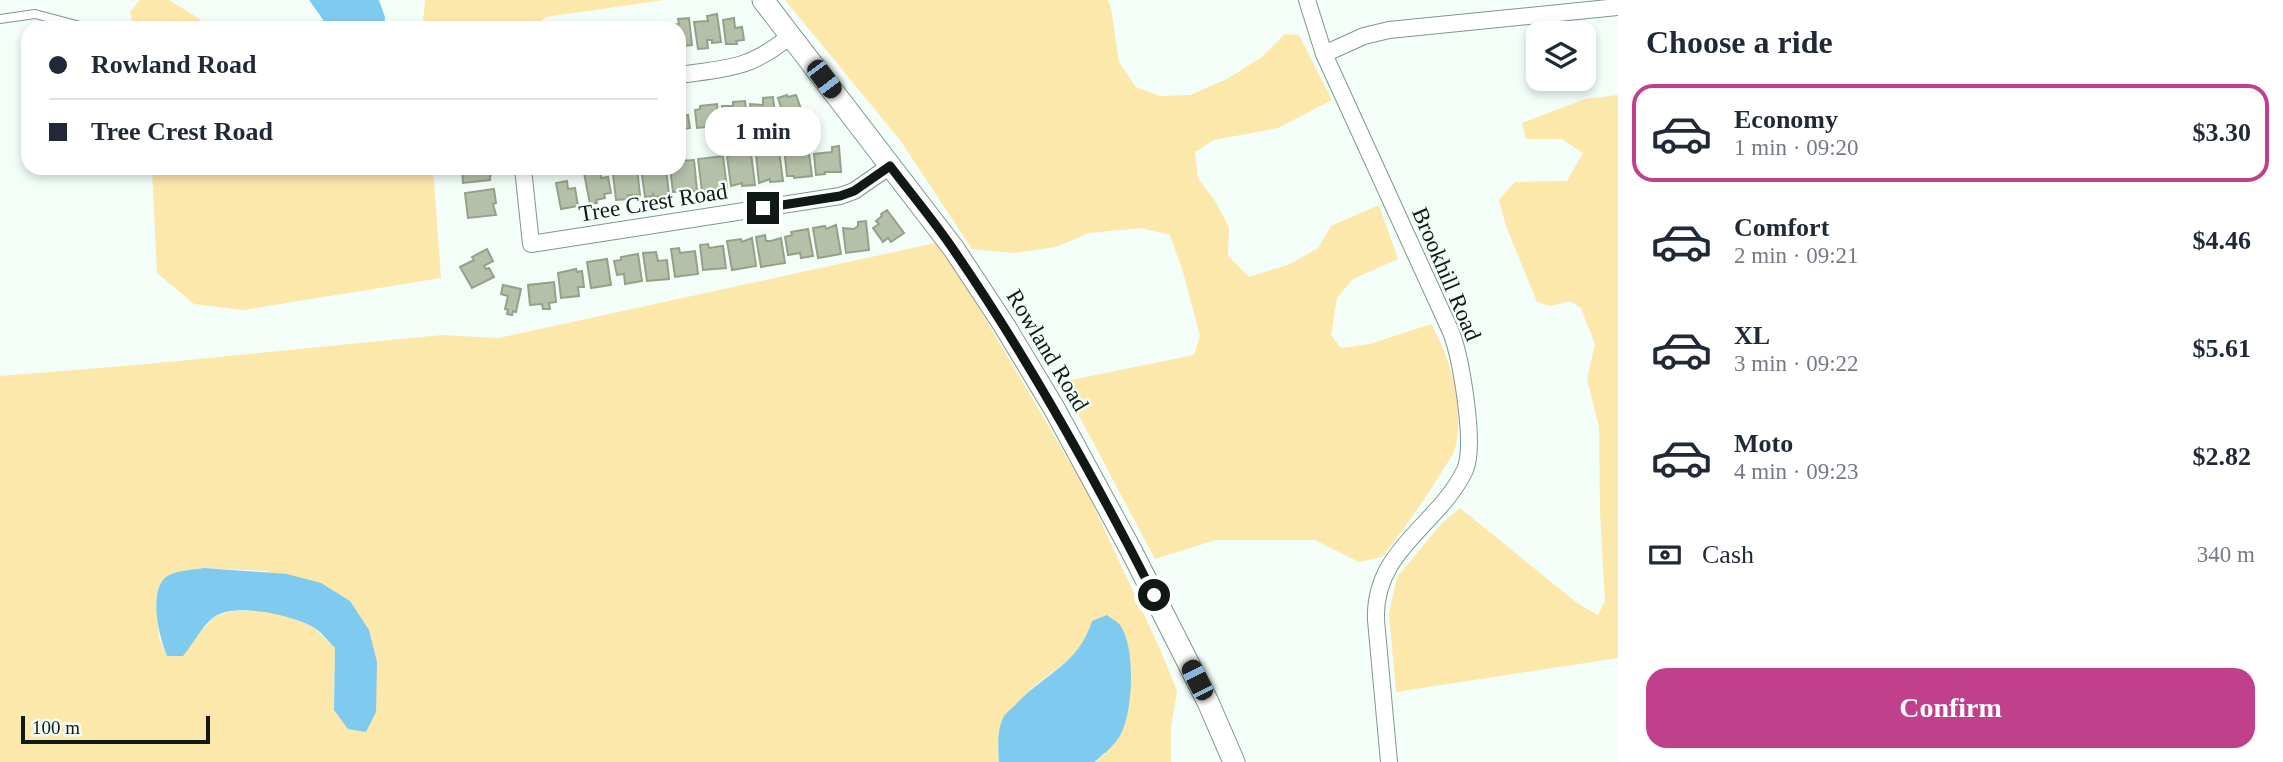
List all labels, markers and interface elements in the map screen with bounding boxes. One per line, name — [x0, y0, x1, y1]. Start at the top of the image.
map controls — [1526, 21, 1596, 91]
button: layers — [1526, 21, 1596, 91]
text: Choose a ride — [1646, 24, 1833, 60]
text: Rowland Road — [91, 50, 256, 79]
car — [803, 56, 846, 102]
icon: car — [1650, 102, 1713, 165]
text: Economy — [1734, 105, 1838, 134]
callout: 1 min — [705, 106, 821, 156]
text: Tree Crest Road — [91, 117, 273, 146]
text: $3.30 — [2193, 118, 2251, 147]
text: 1 min — [735, 119, 791, 144]
text: 1 min · 09:20 — [1734, 135, 1859, 160]
street label: Tree Crest Road — [577, 178, 730, 227]
route end — [747, 192, 779, 224]
street label: Brookhill Road — [1407, 204, 1486, 345]
icon: car — [1650, 210, 1713, 273]
text: Comfort — [1734, 213, 1829, 242]
text: $4.46 — [2193, 226, 2251, 255]
text: 2 min · 09:21 — [1734, 243, 1859, 268]
street label: Rowland Road — [1001, 285, 1094, 416]
icon: car — [1650, 318, 1713, 381]
text: XL — [1734, 321, 1770, 350]
text: $5.61 — [2193, 334, 2251, 363]
text: 3 min · 09:22 — [1734, 351, 1859, 376]
icon: car — [1650, 426, 1713, 489]
text: Moto — [1734, 429, 1793, 458]
text: $2.82 — [2193, 442, 2251, 471]
text: 4 min · 09:23 — [1734, 459, 1859, 484]
icon: cash — [1646, 536, 1684, 574]
text: Cash — [1702, 540, 1754, 569]
text: 340 m — [2197, 542, 2255, 567]
route start — [1138, 579, 1170, 611]
car — [1179, 657, 1216, 703]
button: Confirm — [1646, 668, 2255, 748]
scale bar — [21, 713, 210, 745]
text: 100 m — [32, 717, 80, 738]

